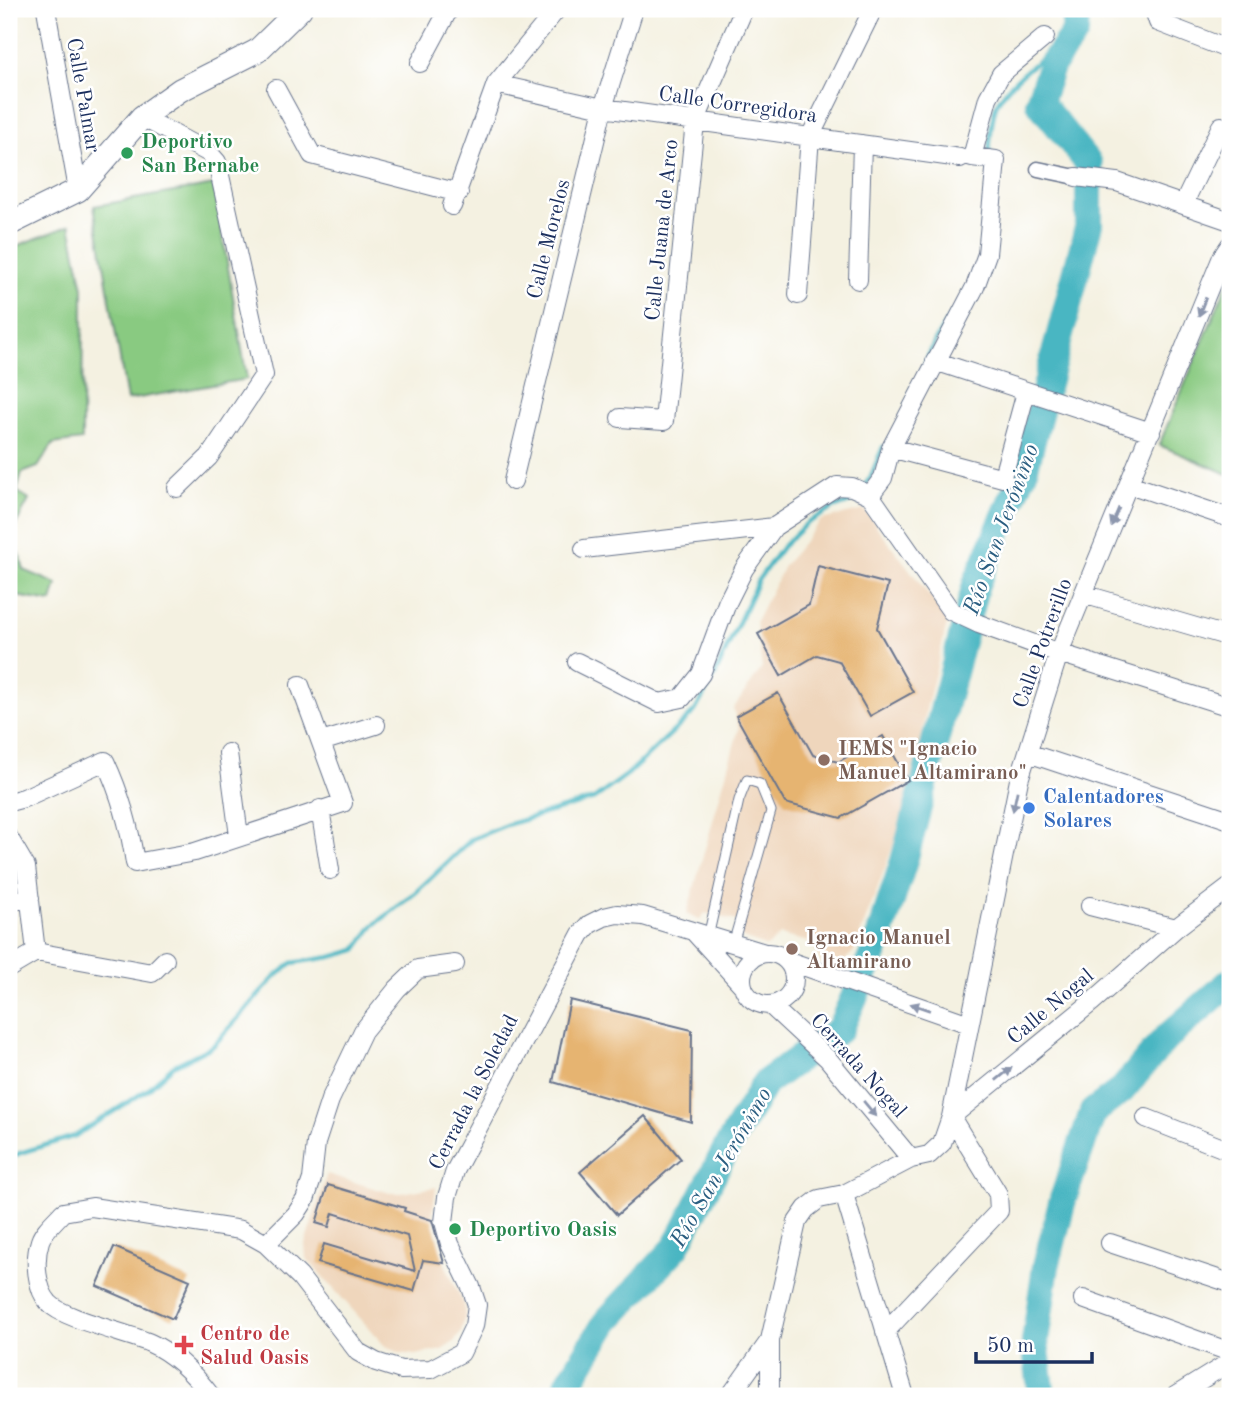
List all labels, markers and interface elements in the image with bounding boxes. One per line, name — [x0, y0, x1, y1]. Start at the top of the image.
street label: Calle Palmar — [62, 36, 103, 155]
street label: Calle Corregidora — [657, 84, 819, 127]
place label: Deportivo San Bernabe — [141, 132, 260, 177]
street label: Calle Juana de Arco — [643, 138, 682, 322]
marker: Deportivo San Bernabe — [119, 145, 135, 161]
street label: Calle Morelos — [524, 177, 574, 301]
one-way arrow — [1196, 297, 1207, 318]
water label: Río San Jerónimo — [960, 441, 1043, 619]
one-way arrow — [1109, 507, 1120, 528]
street label: Calle Potrerillo — [1010, 576, 1077, 711]
place label: IEMS "Ignacio Manuel Altamirano" — [838, 739, 1027, 784]
marker: IEMS "Ignacio Manuel Altamirano" — [816, 752, 832, 768]
place label: Calentadores Solares — [1043, 787, 1164, 832]
one-way arrow — [1009, 790, 1020, 812]
marker: Calentadores Solares — [1021, 800, 1037, 816]
place label: Ignacio Manuel Altamirano — [806, 928, 951, 973]
marker: Ignacio Manuel Altamirano — [784, 941, 800, 957]
street label: Calle Nogal — [1004, 965, 1098, 1049]
one-way arrow — [910, 1001, 931, 1012]
street label: Cerrada Nogal — [806, 1010, 910, 1123]
street label: Cerrada la Soledad — [426, 1011, 523, 1174]
one-way arrow — [995, 1067, 1012, 1082]
water label: Río San Jerónimo — [666, 1084, 776, 1252]
one-way arrow — [862, 1100, 877, 1117]
place label: Deportivo Oasis — [469, 1220, 617, 1241]
marker: Deportivo Oasis — [447, 1221, 463, 1237]
scale bar — [976, 1321, 1092, 1365]
place label: Centro de Salud Oasis — [200, 1324, 309, 1369]
marker: Centro de Salud Oasis — [174, 1335, 194, 1355]
text: 50 m — [987, 1336, 1034, 1357]

